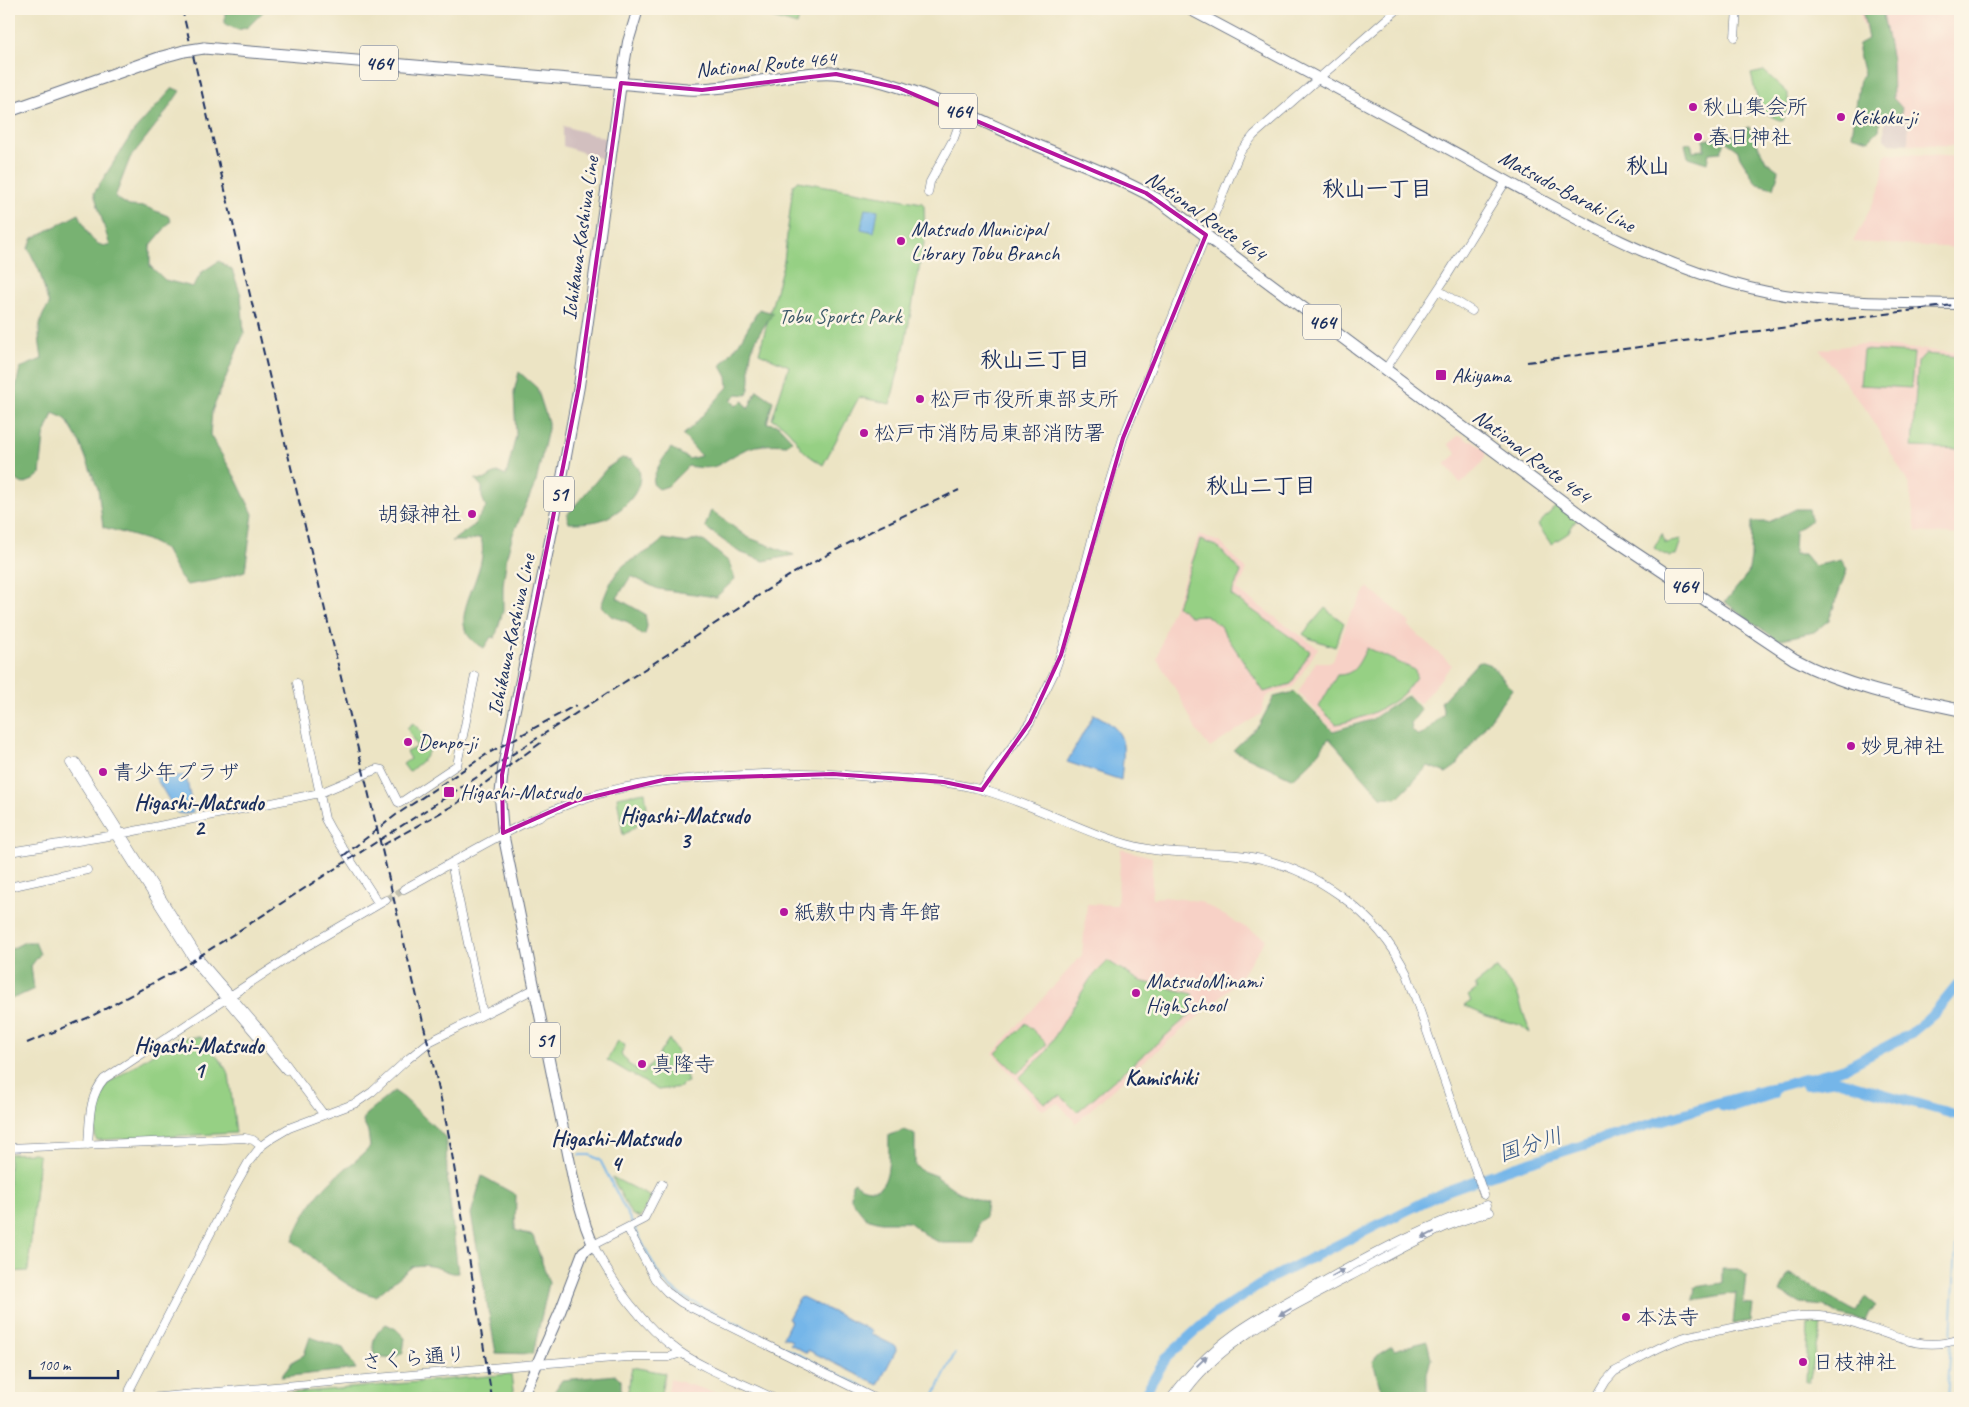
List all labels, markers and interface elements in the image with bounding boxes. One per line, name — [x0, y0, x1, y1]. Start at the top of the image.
street label: National Route 464 — [695, 45, 840, 83]
road number: 464 — [360, 46, 398, 80]
road number: 464 — [939, 94, 977, 128]
place label: 秋山集会所 — [1703, 94, 1808, 120]
marker: 秋山集会所 — [1687, 101, 1699, 113]
place label: Keikoku-ji — [1851, 104, 1920, 130]
marker: Keikoku-ji — [1835, 111, 1847, 123]
place label: 春日神社 — [1708, 124, 1792, 150]
marker: 春日神社 — [1692, 131, 1704, 143]
street label: Matsudo-Baraki Line — [1494, 144, 1641, 238]
district label: 秋山 — [1626, 152, 1670, 180]
street label: Ichikawa-Kashiwa Line — [556, 153, 605, 321]
street label: National Route 464 — [1141, 165, 1273, 268]
district label: 秋山一丁目 — [1322, 175, 1432, 203]
place label: Matsudo Municipal Library Tobu Branch — [911, 216, 1060, 266]
marker: Matsudo Municipal Library Tobu Branch — [895, 235, 907, 247]
park label: Tobu Sports Park — [779, 303, 904, 329]
road number: 464 — [1303, 304, 1341, 340]
district label: 秋山三丁目 — [980, 346, 1090, 374]
place label: Akiyama — [1452, 362, 1513, 388]
marker: Akiyama — [1434, 368, 1448, 382]
place label: 松戸市役所東部支所 — [930, 386, 1119, 412]
marker: 松戸市役所東部支所 — [914, 393, 926, 405]
street label: National Route 464 — [1468, 403, 1598, 510]
place label: 松戸市消防局東部消防署 — [874, 420, 1105, 446]
marker: 松戸市消防局東部消防署 — [858, 427, 870, 439]
district label: 秋山二丁目 — [1206, 472, 1316, 500]
road number: 51 — [544, 476, 574, 512]
place label: 胡録神社 — [378, 501, 462, 527]
marker: 胡録神社 — [466, 508, 478, 520]
street label: Ichikawa-Kashiwa Line — [481, 551, 541, 718]
road number: 464 — [1665, 568, 1703, 604]
place label: Denpo-ji — [418, 729, 480, 755]
place label: 妙見神社 — [1861, 733, 1945, 759]
marker: Denpo-ji — [402, 736, 414, 748]
marker: 妙見神社 — [1845, 740, 1857, 752]
place label: 青少年プラザ — [113, 759, 239, 785]
marker: 青少年プラザ — [97, 766, 109, 778]
place label: Higashi-Matsudo — [460, 779, 583, 805]
marker: Higashi-Matsudo — [442, 785, 456, 799]
district label: Higashi-Matsudo 2 — [134, 789, 266, 842]
district label: Higashi-Matsudo 3 — [620, 802, 752, 855]
place label: 紙敷中内青年館 — [794, 899, 941, 925]
marker: 紙敷中内青年館 — [778, 906, 790, 918]
place label: MatsudoMinami HighSchool — [1146, 968, 1265, 1018]
marker: MatsudoMinami HighSchool — [1130, 987, 1142, 999]
road number: 51 — [530, 1022, 560, 1058]
district label: Higashi-Matsudo 1 — [134, 1032, 266, 1085]
place label: 真隆寺 — [652, 1051, 715, 1077]
marker: 真隆寺 — [636, 1058, 648, 1070]
district label: Kamishiki — [1125, 1064, 1200, 1092]
water label: 国分川 — [1495, 1121, 1566, 1168]
district label: Higashi-Matsudo 4 — [551, 1125, 683, 1178]
one-way arrow — [1421, 1231, 1435, 1239]
one-way arrow — [1331, 1269, 1345, 1277]
place label: 本法寺 — [1636, 1304, 1699, 1330]
one-way arrow — [1278, 1308, 1291, 1317]
marker: 本法寺 — [1620, 1311, 1632, 1323]
street label: さくら通り — [361, 1340, 467, 1376]
scale bar — [30, 1347, 118, 1379]
place label: 日枝神社 — [1813, 1349, 1897, 1375]
one-way arrow — [1196, 1355, 1208, 1367]
text: 100 m — [38, 1356, 72, 1375]
marker: 日枝神社 — [1797, 1356, 1809, 1368]

